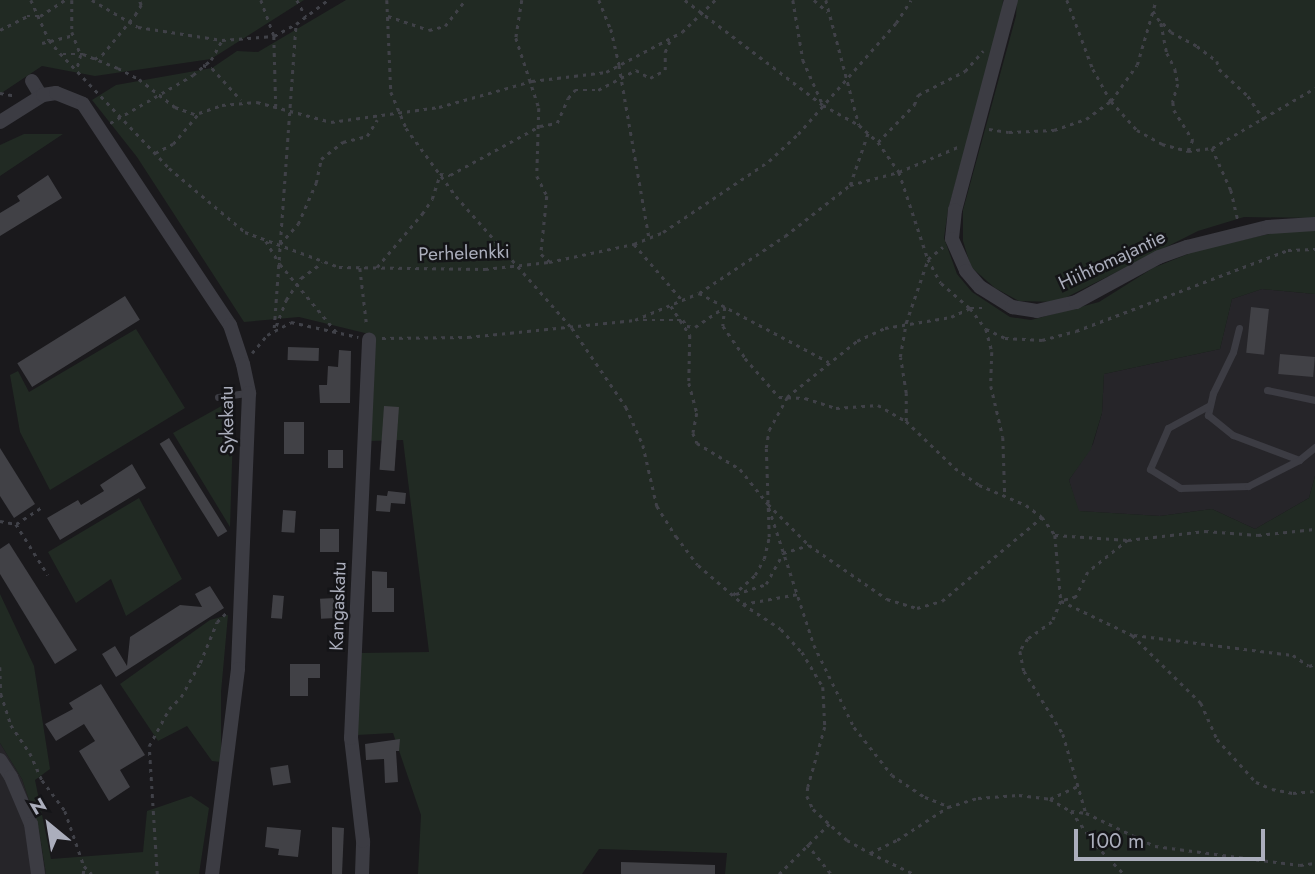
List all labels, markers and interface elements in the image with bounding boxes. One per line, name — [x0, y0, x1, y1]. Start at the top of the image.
street label: Hiihtomajantie — [1055, 225, 1169, 295]
street label: Perhelenkki — [418, 240, 510, 266]
street label: Sykekatu — [215, 385, 239, 455]
street label: Kangaskatu — [325, 561, 351, 651]
north arrow — [14, 790, 84, 860]
text: N — [25, 791, 52, 822]
scale bar — [1077, 814, 1268, 858]
text: 100 m — [1087, 826, 1144, 856]

